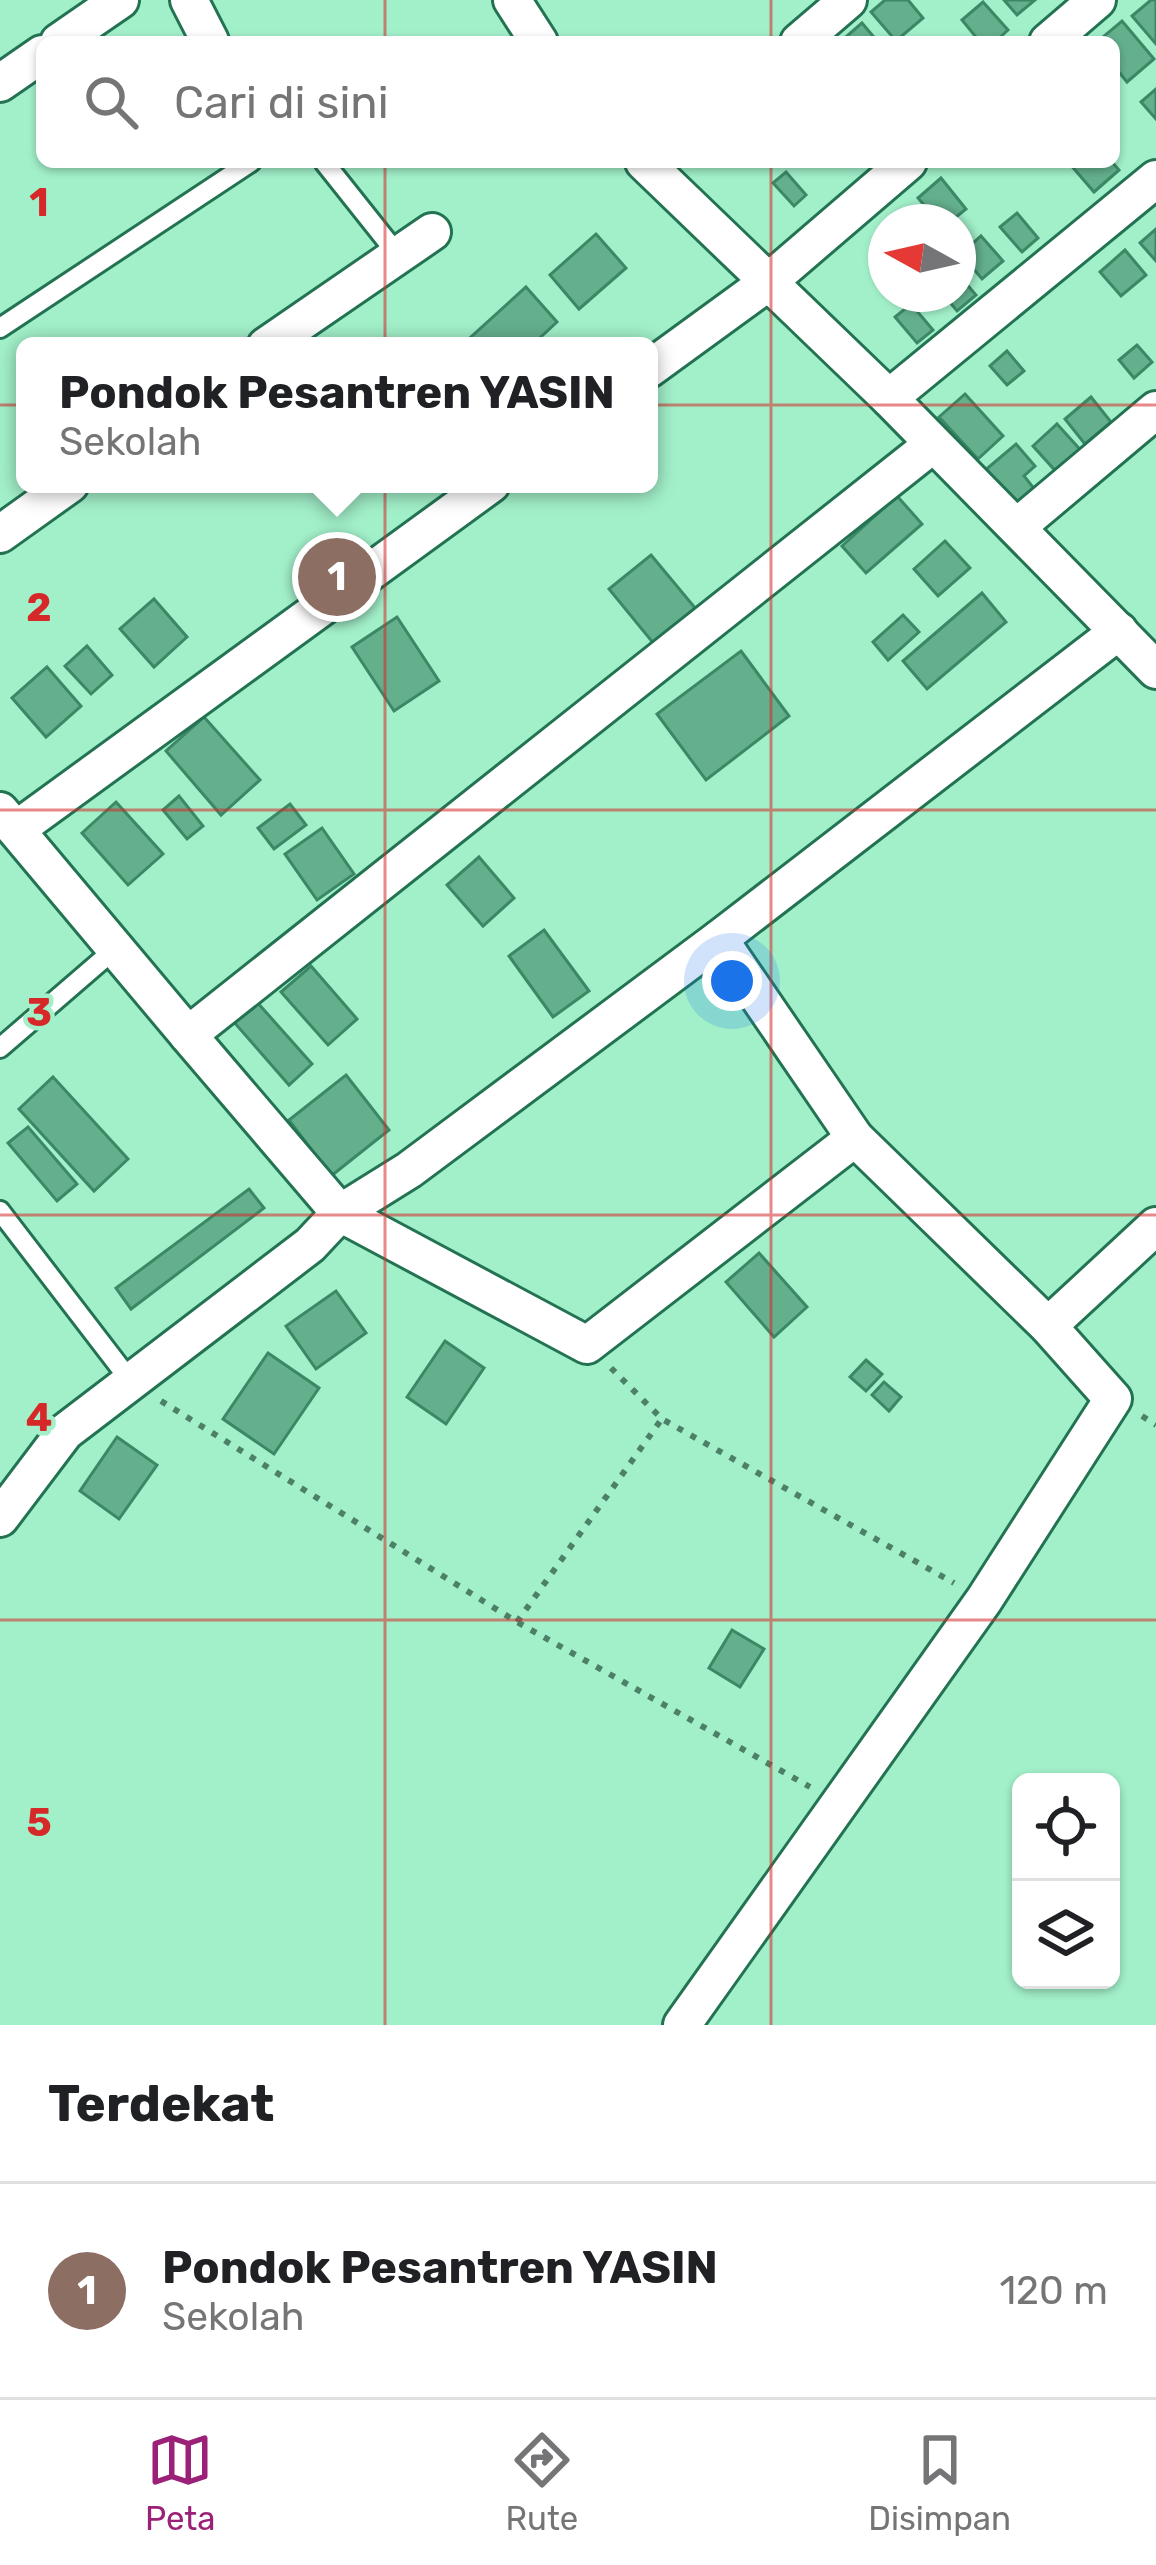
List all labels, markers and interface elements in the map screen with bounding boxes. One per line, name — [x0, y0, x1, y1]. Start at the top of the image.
search box — [36, 36, 1120, 168]
icon: search — [78, 69, 144, 135]
text: Cari di sini — [174, 76, 389, 129]
text: 1 — [29, 180, 49, 226]
north arrow — [868, 204, 976, 312]
popup — [16, 337, 658, 493]
text: Pondok Pesantren YASIN — [59, 366, 615, 419]
text: Sekolah — [59, 419, 201, 465]
pin: 1 — [298, 532, 376, 622]
text: 2 — [26, 585, 52, 631]
your location — [702, 951, 762, 1011]
text: 3 — [26, 990, 52, 1036]
text: 4 — [26, 1395, 52, 1441]
map controls — [1012, 1773, 1120, 1989]
button: locate — [1012, 1773, 1120, 1881]
text: 5 — [26, 1800, 52, 1846]
button: layers — [1012, 1881, 1120, 1989]
text: Terdekat — [48, 2073, 274, 2134]
text: Pondok Pesantren YASIN — [162, 2241, 718, 2294]
text: 1 — [77, 2268, 97, 2314]
text: 120 m — [999, 2268, 1108, 2314]
text: Sekolah — [162, 2294, 304, 2340]
tab: Peta — [145, 2427, 215, 2538]
tab: Rute — [505, 2427, 578, 2538]
tab: Disimpan — [868, 2427, 1011, 2538]

